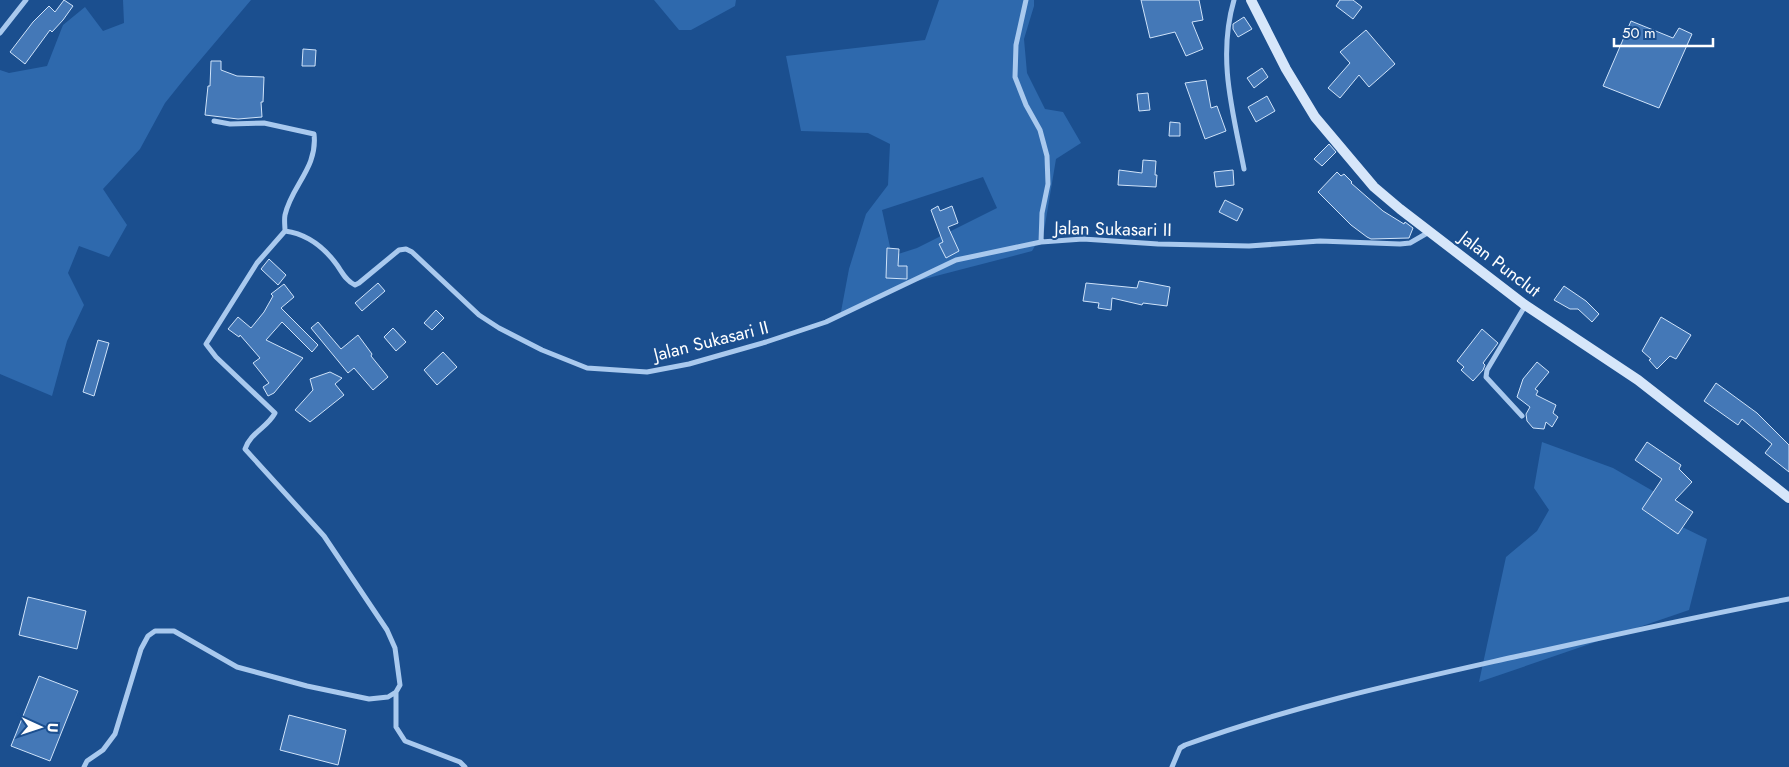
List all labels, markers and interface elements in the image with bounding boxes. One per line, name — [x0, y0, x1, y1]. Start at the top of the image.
scale bar — [1614, 15, 1713, 47]
text: 50 m — [1622, 22, 1656, 44]
street label: Jalan Sukasari II — [1052, 215, 1172, 243]
street label: Jalan Punclut — [1452, 224, 1547, 304]
street label: Jalan Sukasari II — [649, 314, 771, 368]
north arrow — [15, 702, 65, 752]
text: U — [43, 722, 63, 733]

